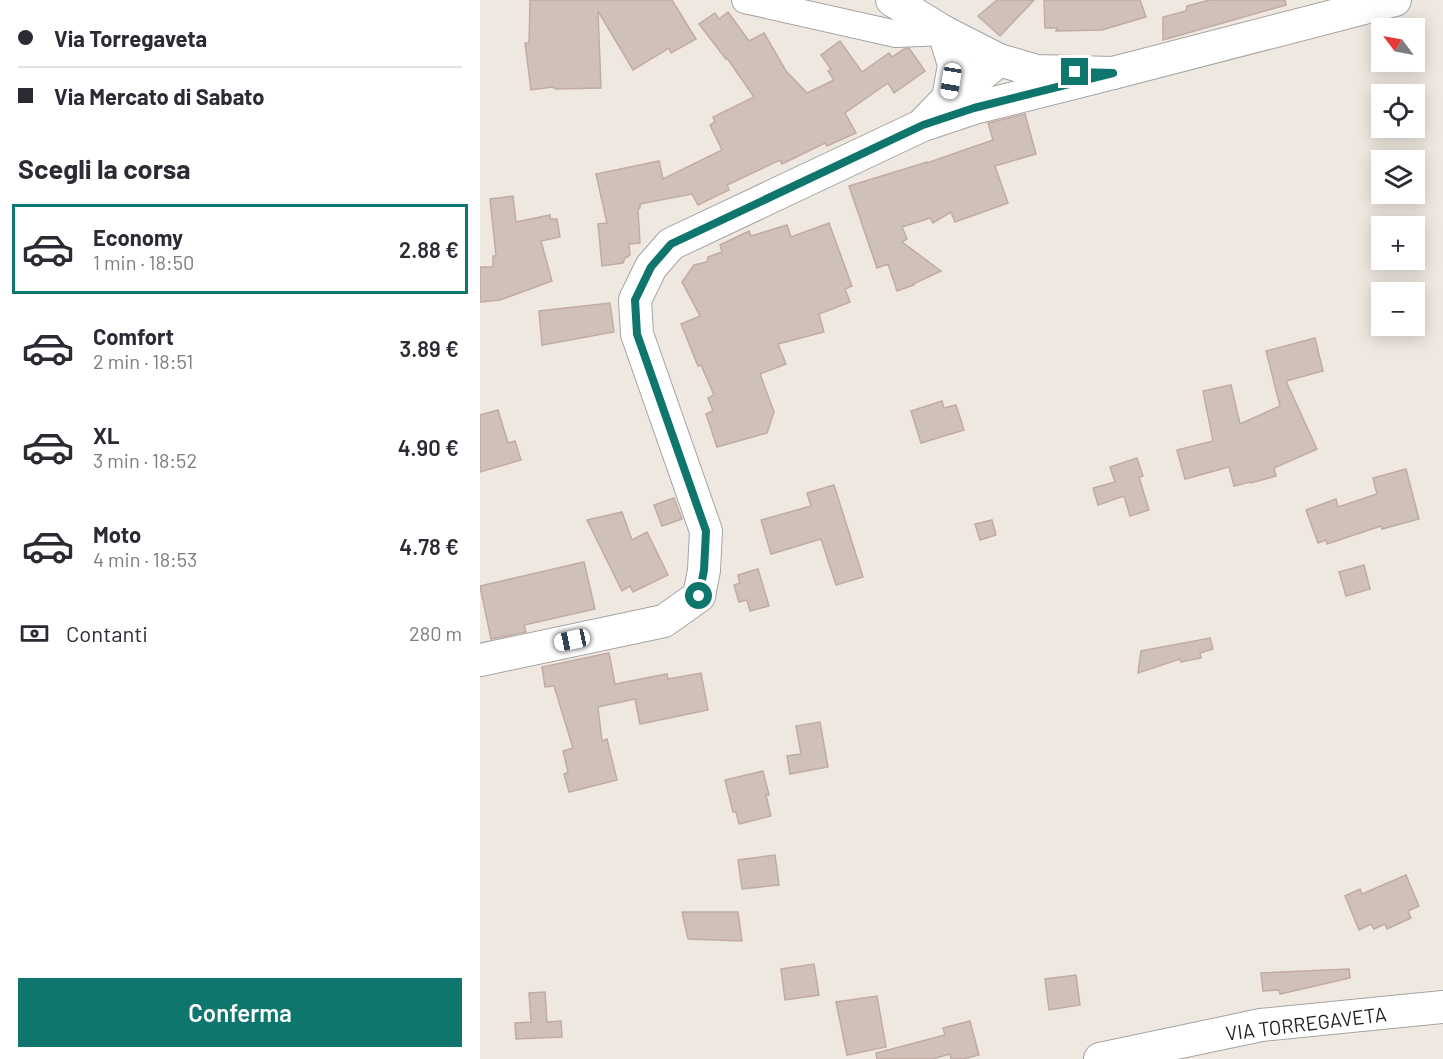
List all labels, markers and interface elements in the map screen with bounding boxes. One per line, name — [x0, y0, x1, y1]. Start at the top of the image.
north arrow — [1371, 18, 1425, 72]
map controls — [1371, 18, 1425, 336]
text: Via Torregaveta — [54, 25, 207, 51]
route end — [1061, 58, 1088, 85]
car — [939, 62, 963, 100]
text: Via Mercato di Sabato — [54, 83, 265, 109]
button: locate — [1371, 84, 1425, 138]
button: layers — [1371, 150, 1425, 204]
text: Scegli la corsa — [18, 152, 191, 184]
button: + — [1371, 216, 1425, 270]
icon: car — [21, 222, 75, 276]
text: Economy — [93, 224, 183, 250]
text: 2.88 € — [399, 236, 459, 262]
text: 1 min · 18:50 — [93, 250, 194, 274]
button: − — [1371, 282, 1425, 336]
icon: car — [21, 321, 75, 375]
text: Comfort — [93, 323, 174, 349]
text: 3.89 € — [400, 335, 459, 361]
text: 2 min · 18:51 — [93, 349, 193, 373]
icon: car — [21, 420, 75, 474]
text: XL — [93, 422, 119, 448]
text: 4.90 € — [398, 434, 459, 460]
text: 3 min · 18:52 — [93, 448, 197, 472]
icon: car — [21, 519, 75, 573]
text: Moto — [93, 521, 141, 547]
text: 4.78 € — [399, 533, 459, 559]
text: 4 min · 18:53 — [93, 547, 197, 571]
route start — [685, 582, 712, 609]
icon: cash — [18, 617, 51, 650]
text: Contanti — [66, 620, 148, 646]
text: 280 m — [409, 621, 462, 645]
car — [553, 627, 591, 653]
button: Conferma — [18, 978, 462, 1047]
street label: VIA TORREGAVETA — [1224, 1001, 1388, 1045]

